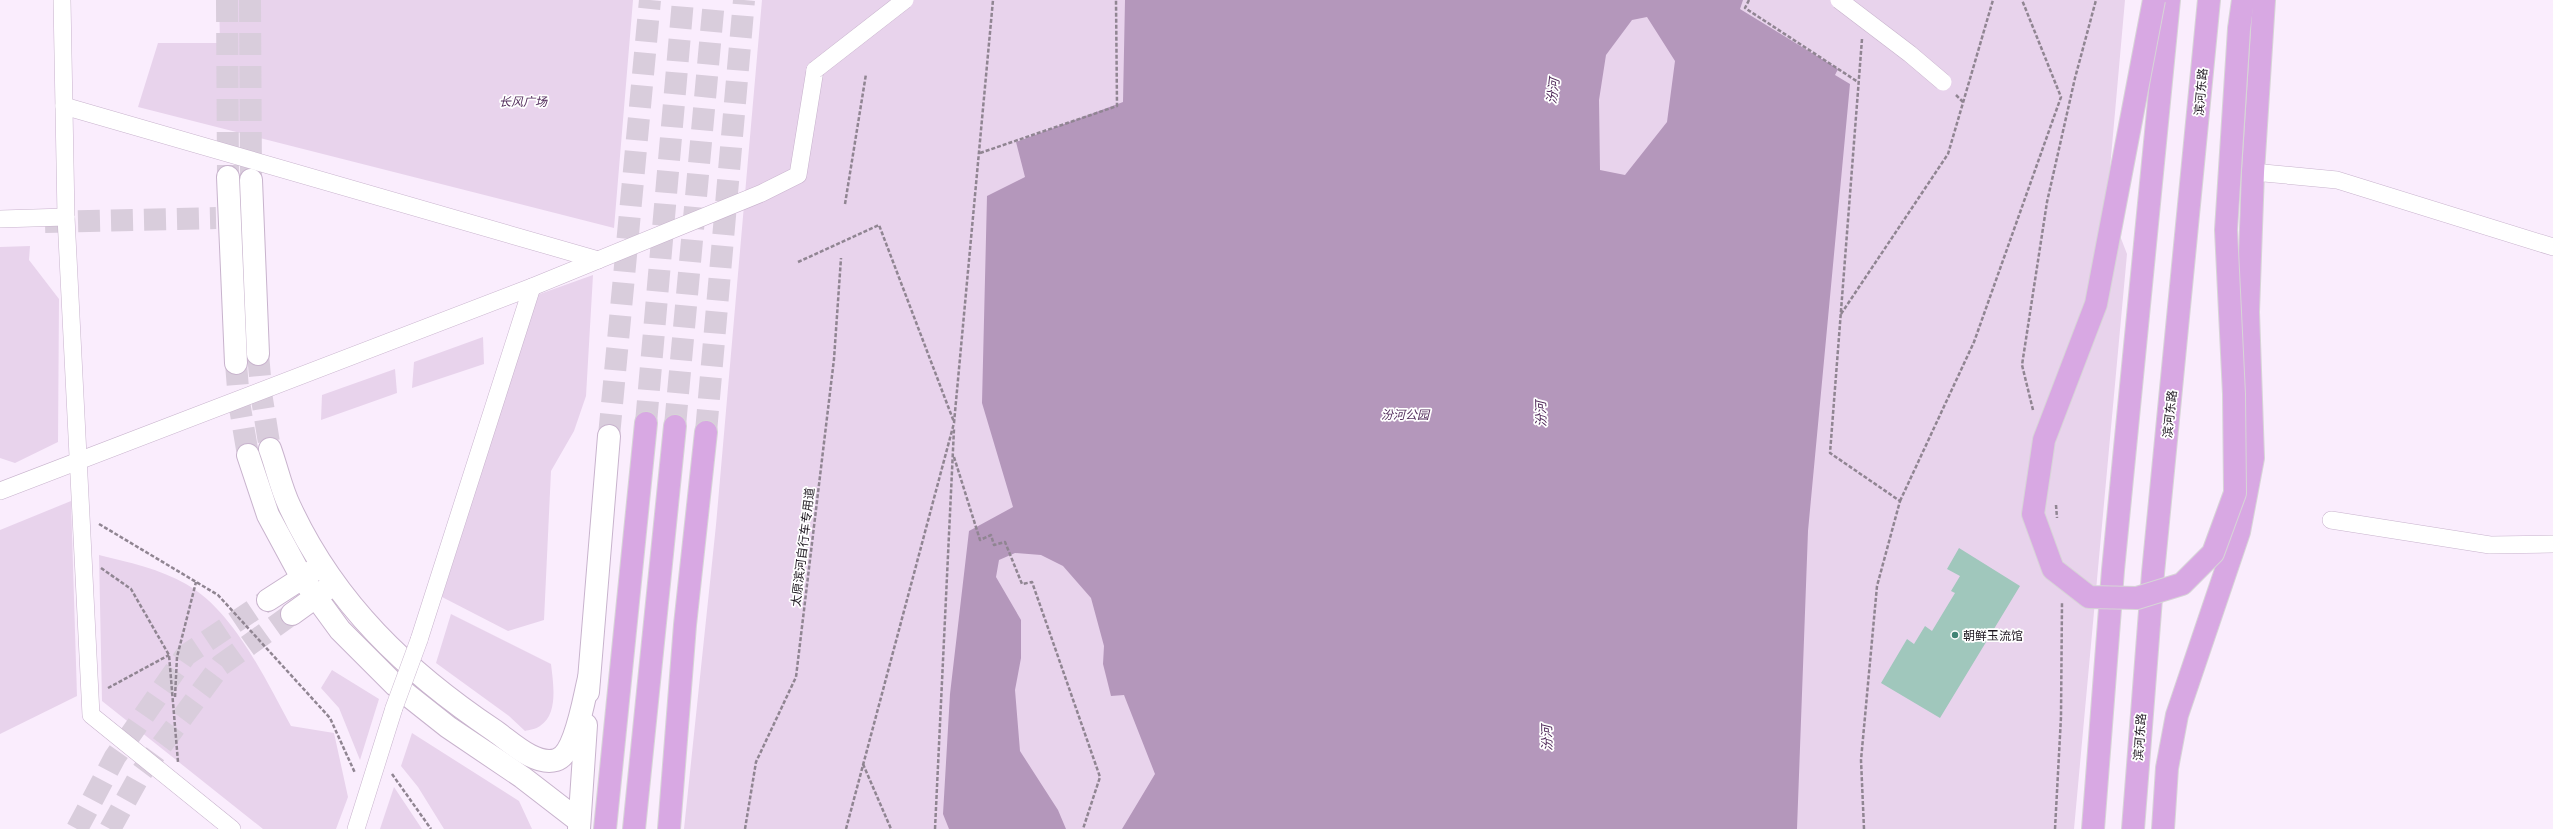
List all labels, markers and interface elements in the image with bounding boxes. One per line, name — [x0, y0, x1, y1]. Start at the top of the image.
street label: 滨河东路 — [2189, 67, 2211, 117]
water label: 汾河 — [1541, 74, 1563, 105]
park label: 长风广场 — [499, 92, 548, 110]
street label: 滨河东路 — [2158, 389, 2180, 439]
water label: 汾河 — [1530, 398, 1550, 427]
park label: 汾河公园 — [1381, 405, 1431, 423]
street label: 太原滨河自行车专用道 — [786, 486, 818, 608]
place label: 朝鲜玉流馆 — [1963, 626, 2023, 644]
marker: 朝鲜玉流馆 — [1950, 630, 1960, 640]
street label: 滨河东路 — [2128, 712, 2150, 762]
water label: 汾河 — [1536, 722, 1556, 751]

